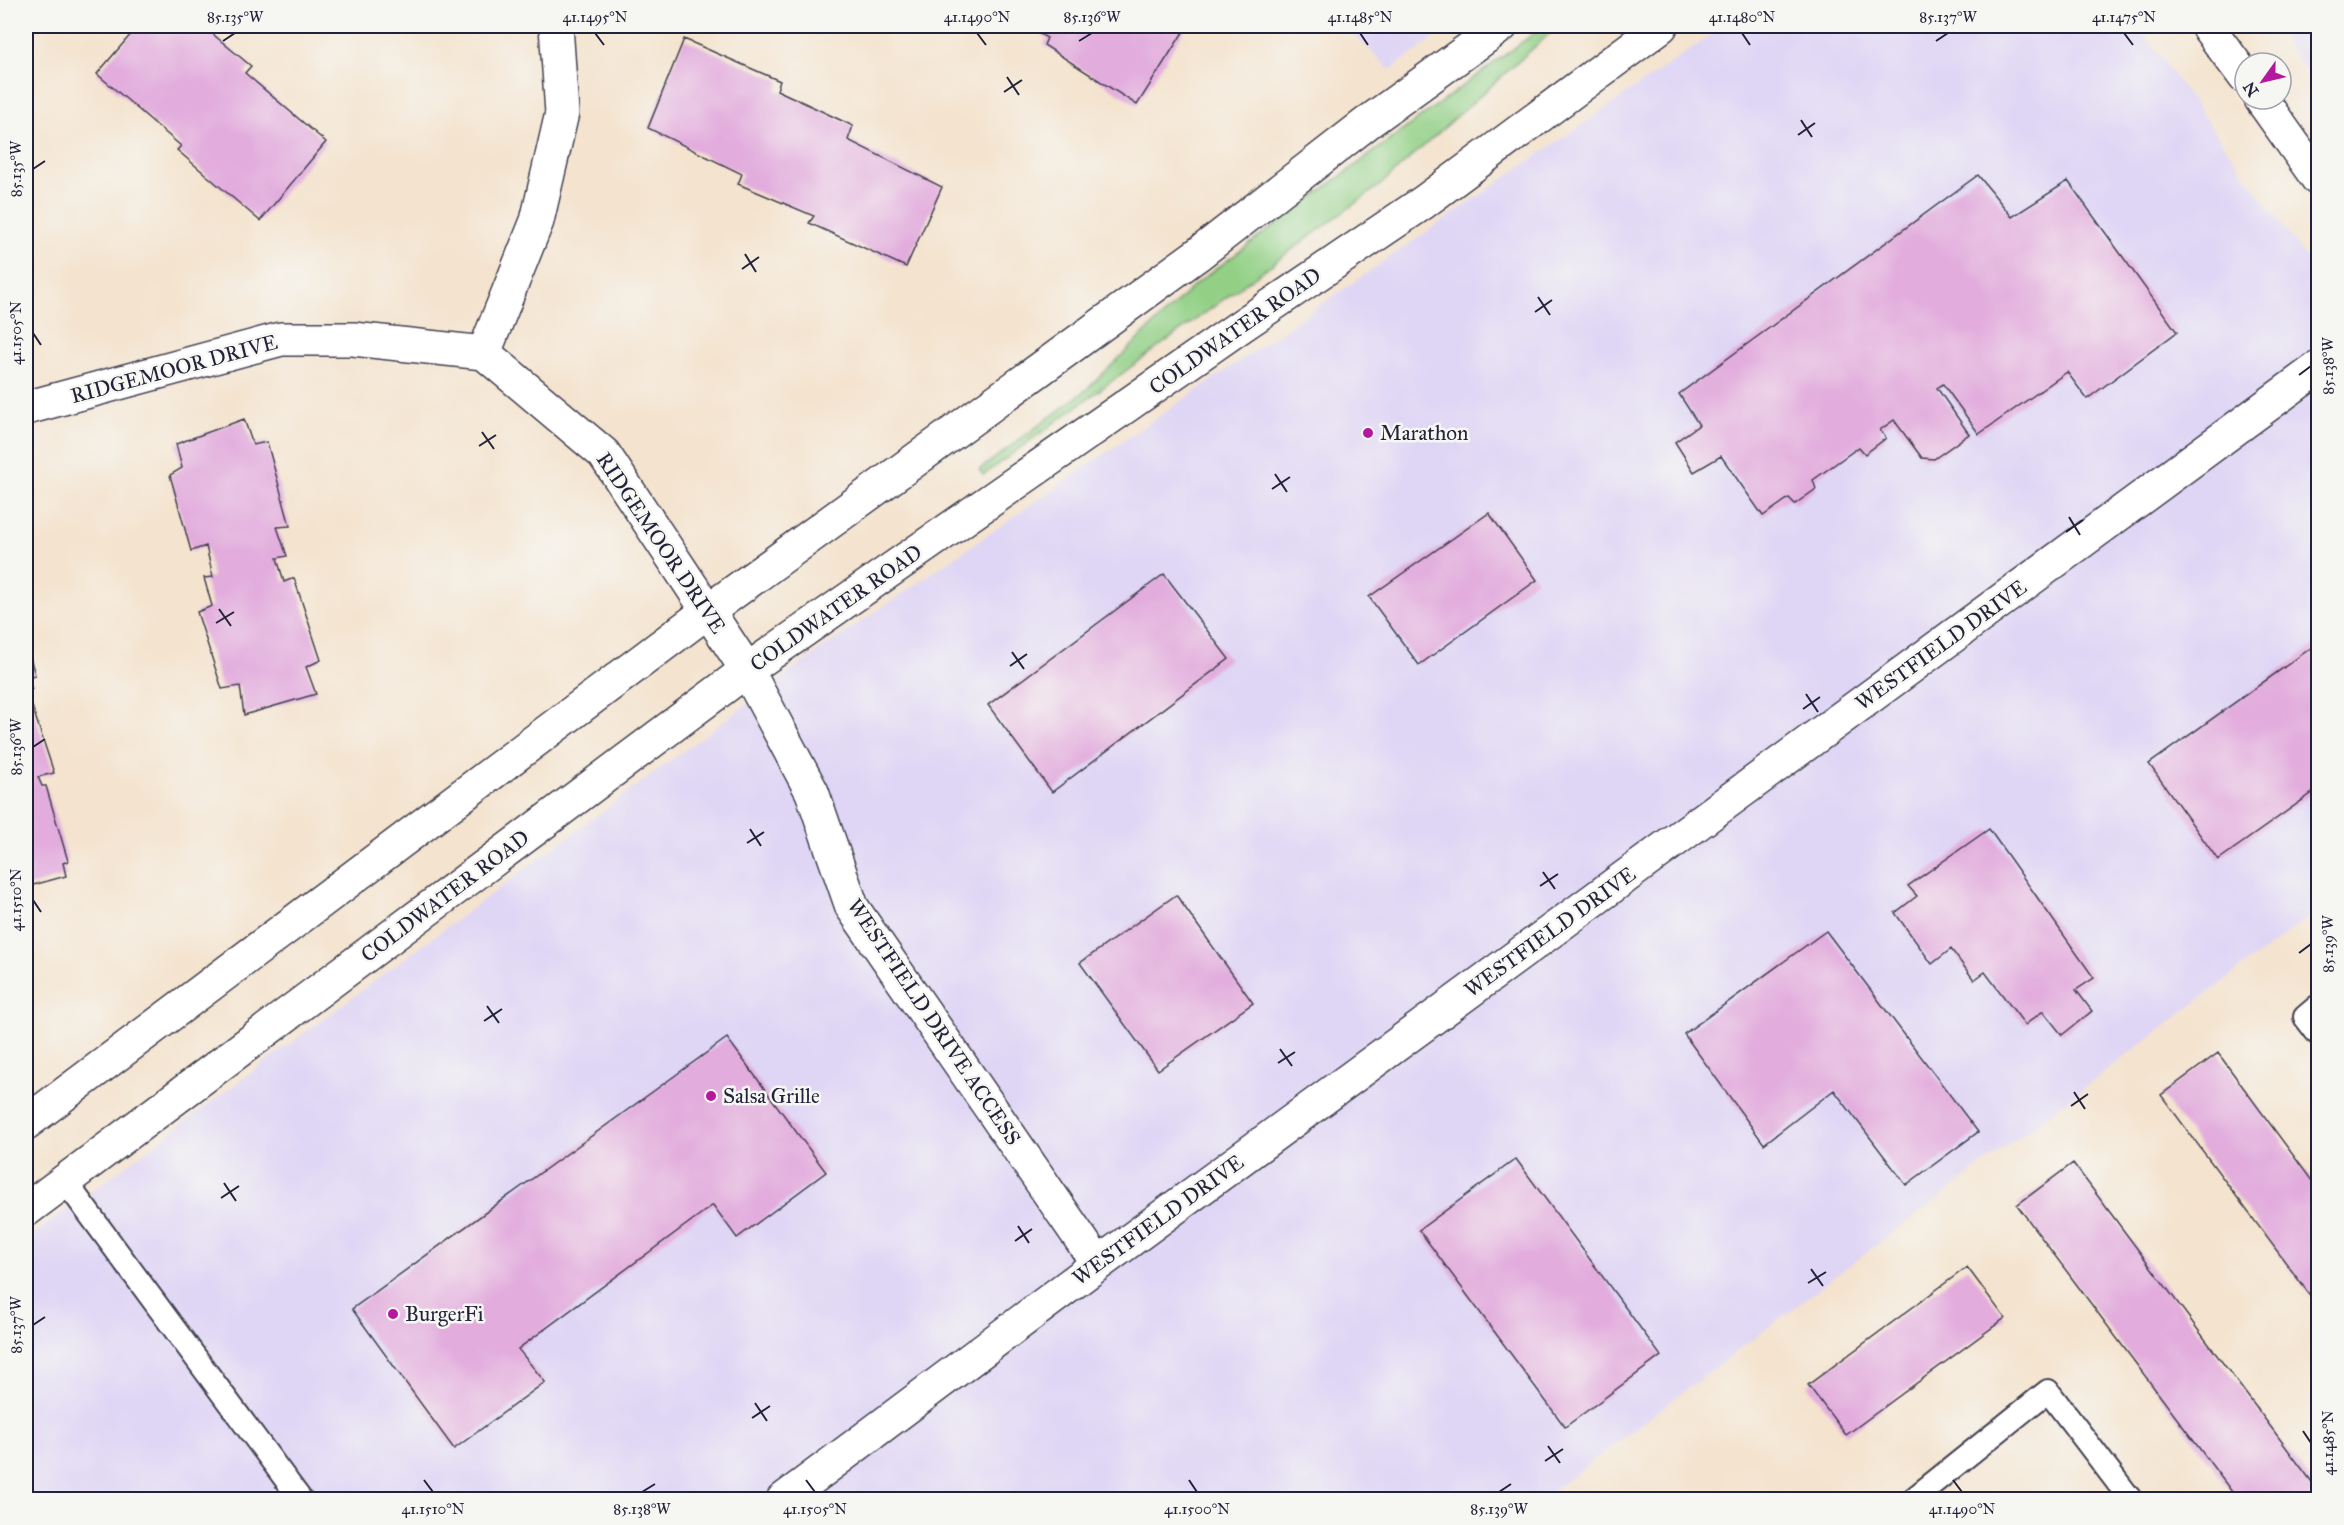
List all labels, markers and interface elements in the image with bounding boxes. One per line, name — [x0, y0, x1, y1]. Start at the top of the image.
text: 85.135°W — [207, 8, 264, 26]
text: 41.1495°N — [563, 8, 628, 26]
text: 41.1490°N — [944, 8, 1011, 26]
text: 85.136°W — [1064, 8, 1121, 26]
text: 41.1485°N — [1328, 8, 1393, 26]
text: 41.1480°N — [1709, 8, 1776, 26]
text: 85.137°W — [1919, 8, 1977, 26]
text: 41.1475°N — [2092, 8, 2156, 26]
north arrow — [2233, 51, 2293, 111]
text: N — [2239, 78, 2263, 100]
text: 85.135°W — [7, 140, 25, 197]
street label: COLDWATER ROAD — [1144, 262, 1326, 400]
text: 41.1505°N — [7, 301, 25, 365]
street label: RIDGEMOOR DRIVE — [68, 329, 280, 409]
text: 85.138°W — [2319, 337, 2337, 395]
place label: Marathon — [1380, 420, 1468, 446]
marker: Marathon — [1361, 426, 1375, 440]
street label: RIDGEMOOR DRIVE — [591, 447, 731, 639]
street label: COLDWATER ROAD — [745, 539, 927, 677]
street label: WESTFIELD DRIVE — [1850, 574, 2032, 716]
text: 85.136°W — [7, 718, 25, 775]
street label: COLDWATER ROAD — [356, 824, 534, 968]
street label: WESTFIELD DRIVE — [1459, 861, 1641, 1003]
text: 41.1510°N — [7, 868, 25, 931]
street label: WESTFIELD DRIVE ACCESS — [842, 894, 1026, 1150]
text: 85.139°W — [2319, 915, 2337, 973]
place label: Salsa Grille — [723, 1083, 820, 1109]
marker: Salsa Grille — [704, 1089, 718, 1103]
street label: WESTFIELD DRIVE — [1067, 1149, 1249, 1291]
text: 85.137°W — [7, 1296, 25, 1354]
place label: BurgerFi — [405, 1301, 484, 1327]
marker: BurgerFi — [386, 1307, 400, 1321]
text: 41.1485°N — [2319, 1410, 2337, 1475]
text: 41.1510°N — [402, 1500, 465, 1518]
text: 85.138°W — [613, 1500, 671, 1518]
text: 41.1505°N — [783, 1500, 847, 1518]
text: 41.1500°N — [1164, 1500, 1230, 1518]
text: 85.139°W — [1470, 1500, 1528, 1518]
text: 41.1490°N — [1929, 1500, 1996, 1518]

